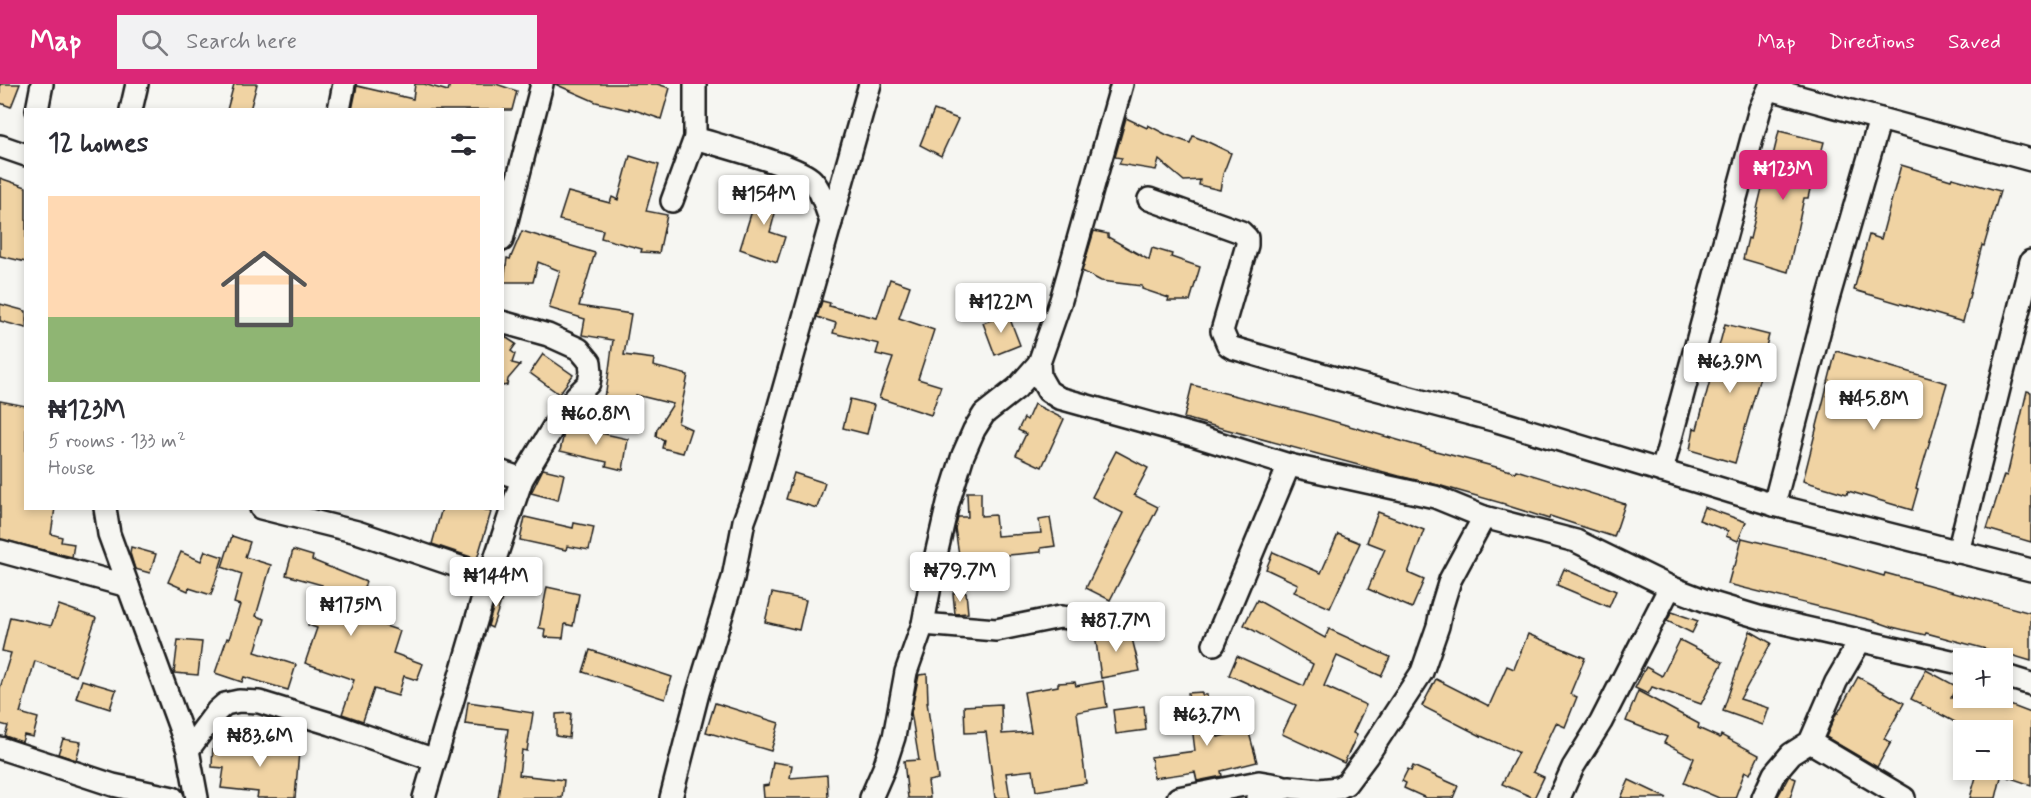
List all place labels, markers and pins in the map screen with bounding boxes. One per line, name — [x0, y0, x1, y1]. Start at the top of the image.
pin: ₦123M — [1741, 150, 1825, 201]
pin: ₦154M — [722, 175, 806, 226]
pin: ₦122M — [959, 283, 1043, 334]
pin: ₦63.9M — [1681, 343, 1779, 394]
pin: ₦45.8M — [1825, 380, 1923, 431]
pin: ₦60.8M — [547, 395, 645, 446]
pin: ₦79.7M — [911, 552, 1009, 603]
pin: ₦144M — [454, 557, 538, 608]
pin: ₦175M — [309, 586, 393, 637]
pin: ₦87.7M — [1067, 602, 1165, 653]
pin: ₦63.7M — [1158, 696, 1256, 747]
pin: ₦83.6M — [211, 717, 309, 768]

